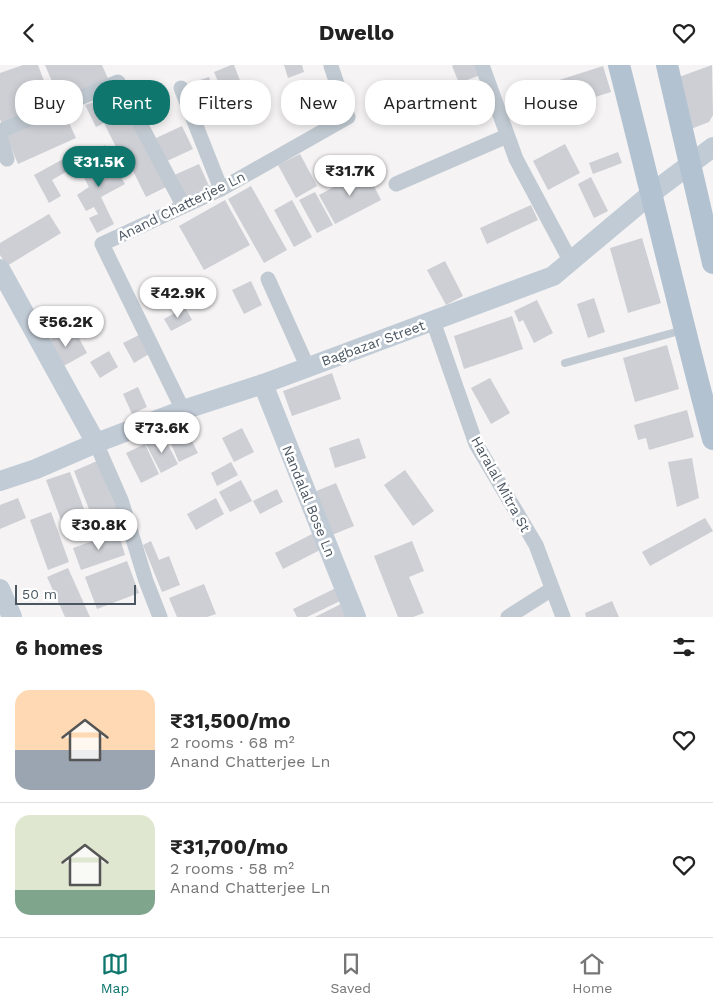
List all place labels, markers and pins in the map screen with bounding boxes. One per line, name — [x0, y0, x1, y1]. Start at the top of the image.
pin: ₹31.5K — [58, 145, 140, 188]
pin: ₹31.7K — [309, 155, 391, 197]
pin: ₹42.9K — [137, 277, 219, 319]
pin: ₹56.2K — [25, 305, 107, 348]
pin: ₹73.6K — [121, 411, 203, 454]
pin: ₹30.8K — [58, 509, 140, 551]

